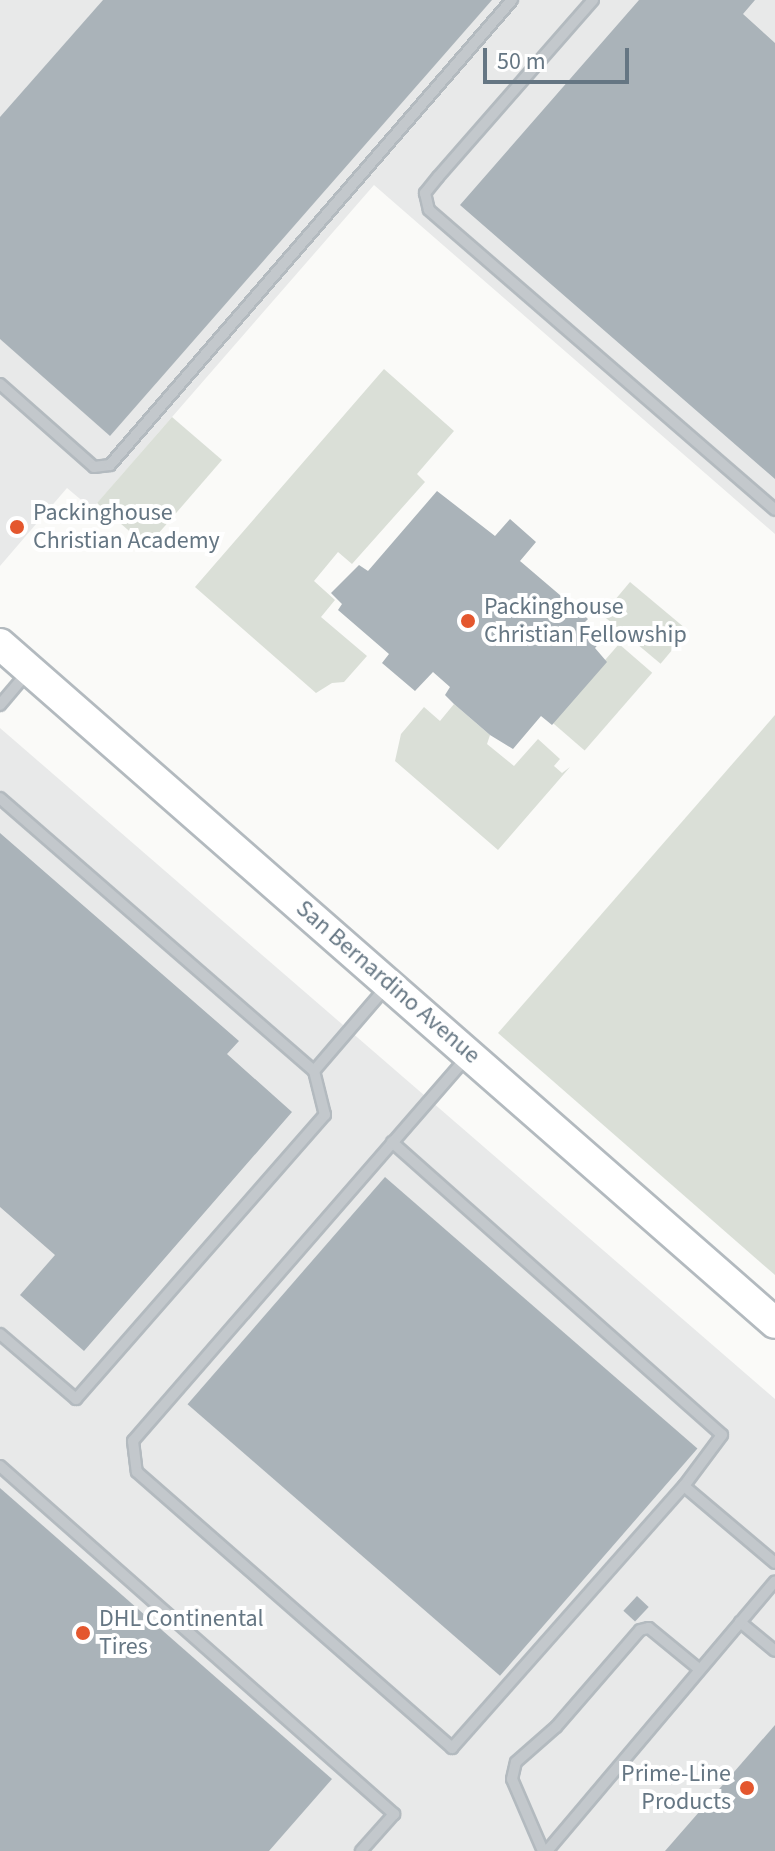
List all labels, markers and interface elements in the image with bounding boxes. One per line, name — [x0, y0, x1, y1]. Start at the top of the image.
scale bar — [487, 32, 633, 82]
text: 50 m — [497, 44, 546, 79]
place label: Packinghouse Christian Academy — [33, 499, 220, 555]
marker: Packinghouse Christian Academy — [8, 518, 26, 536]
place label: Packinghouse Christian Fellowship — [484, 593, 687, 649]
marker: Packinghouse Christian Fellowship — [459, 612, 477, 630]
street label: San Bernardino Avenue — [290, 894, 486, 1070]
place label: DHL Continental Tires — [99, 1605, 264, 1661]
marker: DHL Continental Tires — [74, 1624, 92, 1642]
place label: Prime-Line Products — [621, 1760, 731, 1816]
marker: Prime-Line Products — [738, 1779, 756, 1797]

